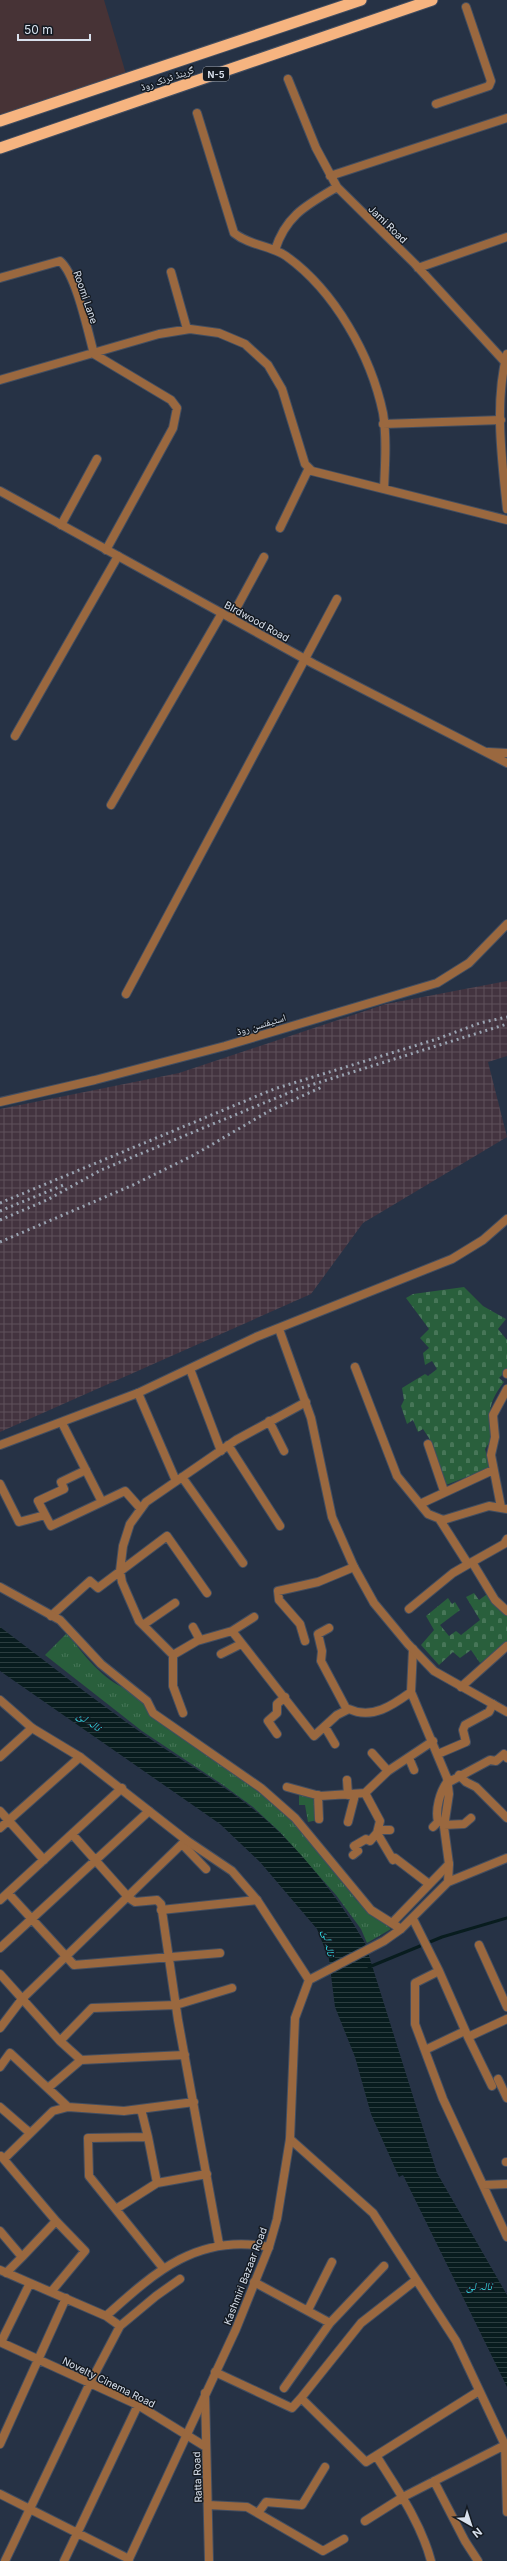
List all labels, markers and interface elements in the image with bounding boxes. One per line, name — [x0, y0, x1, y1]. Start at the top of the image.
scale bar — [18, 16, 90, 42]
text: 50 m — [24, 22, 53, 37]
street label: گرینڈ ٹرنک روڈ — [139, 63, 196, 93]
road number: N-5 — [203, 67, 229, 81]
street label: Jami Road — [366, 203, 410, 245]
street label: Roomi Lane — [71, 269, 101, 325]
street label: BIrdwood Road — [223, 598, 291, 644]
street label: اسٹیفنسن روڈ — [235, 1011, 287, 1038]
water label: نالہ لئ — [74, 1708, 105, 1735]
water label: نالہ لئ — [319, 1929, 339, 1959]
street label: Kashmiri Bazaar Road — [221, 2226, 269, 2326]
water label: نالہ لئ — [466, 2279, 494, 2293]
street label: Novelty Cinema Road — [61, 2354, 157, 2410]
street label: Ratta Road — [190, 2451, 204, 2503]
north arrow — [451, 2505, 491, 2545]
text: N — [470, 2525, 485, 2541]

